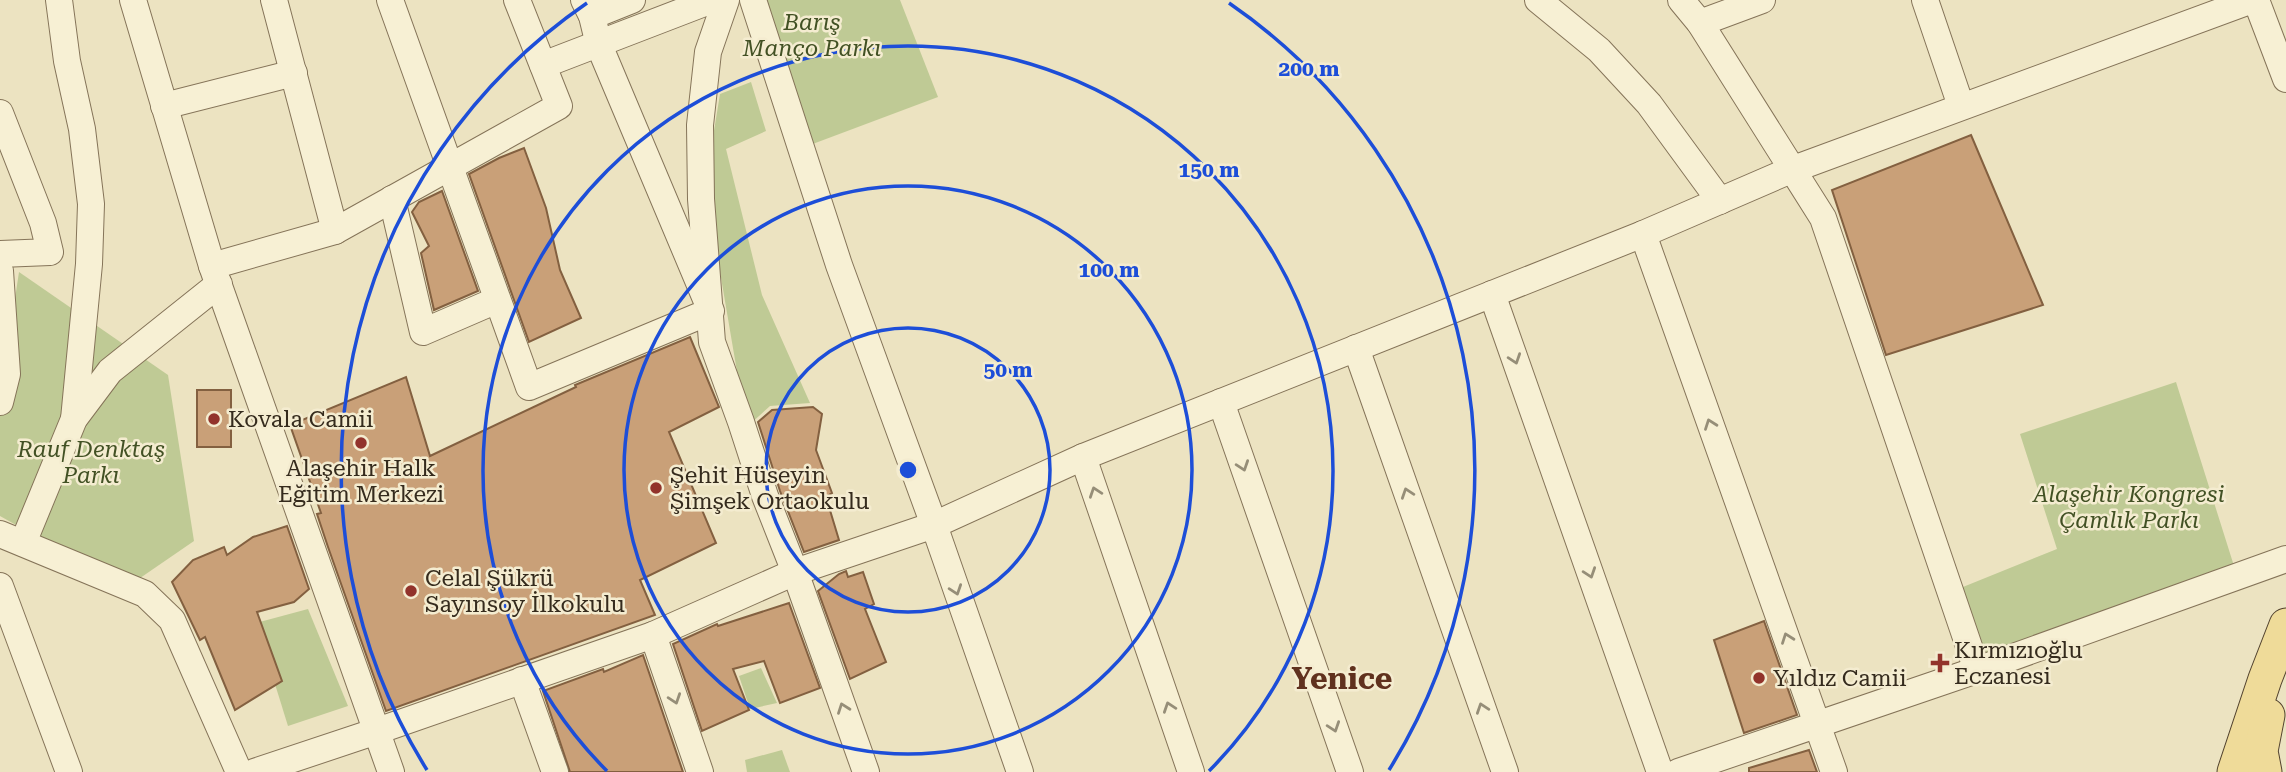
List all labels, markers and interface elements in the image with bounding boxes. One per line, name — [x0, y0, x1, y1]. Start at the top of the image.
park label: Barış Manço Parkı — [742, 9, 881, 62]
text: 200 m — [1279, 57, 1339, 81]
text: 150 m — [1179, 158, 1239, 182]
text: 100 m — [1079, 258, 1139, 282]
one-way arrow — [1507, 352, 1521, 364]
text: 50 m — [983, 358, 1033, 382]
place label: Kovala Camii — [228, 406, 373, 433]
marker: Kovala Camii — [206, 411, 222, 427]
one-way arrow — [1704, 419, 1718, 431]
marker: Alaşehir Halk Eğitim Merkezi — [353, 435, 369, 451]
park label: Rauf Denktaş Parkı — [16, 436, 165, 489]
place label: Alaşehir Halk Eğitim Merkezi — [278, 455, 444, 508]
centre of rings — [896, 458, 920, 482]
one-way arrow — [1235, 460, 1249, 472]
place label: Şehit Hüseyin Şimşek Ortaokulu — [670, 462, 869, 515]
marker: Şehit Hüseyin Şimşek Ortaokulu — [648, 480, 664, 496]
park label: Alaşehir Kongresi Çamlık Parkı — [2031, 481, 2225, 534]
one-way arrow — [1089, 487, 1103, 499]
one-way arrow — [1401, 488, 1415, 500]
place label: Celal Şükrü Sayınsoy İlkokulu — [425, 565, 625, 618]
one-way arrow — [1582, 567, 1596, 579]
marker: Celal Şükrü Sayınsoy İlkokulu — [403, 583, 419, 599]
one-way arrow — [948, 583, 962, 595]
one-way arrow — [1781, 633, 1795, 645]
place label: Kırmızıoğlu Eczanesi — [1954, 637, 2083, 690]
marker: Kırmızıoğlu Eczanesi — [1932, 655, 1948, 671]
district label: Yenice — [1292, 661, 1392, 696]
place label: Yıldız Camii — [1773, 665, 1906, 692]
marker: Yıldız Camii — [1751, 670, 1767, 686]
one-way arrow — [667, 693, 681, 705]
one-way arrow — [837, 702, 851, 714]
one-way arrow — [1163, 702, 1177, 714]
one-way arrow — [1476, 702, 1490, 714]
one-way arrow — [1326, 721, 1340, 733]

